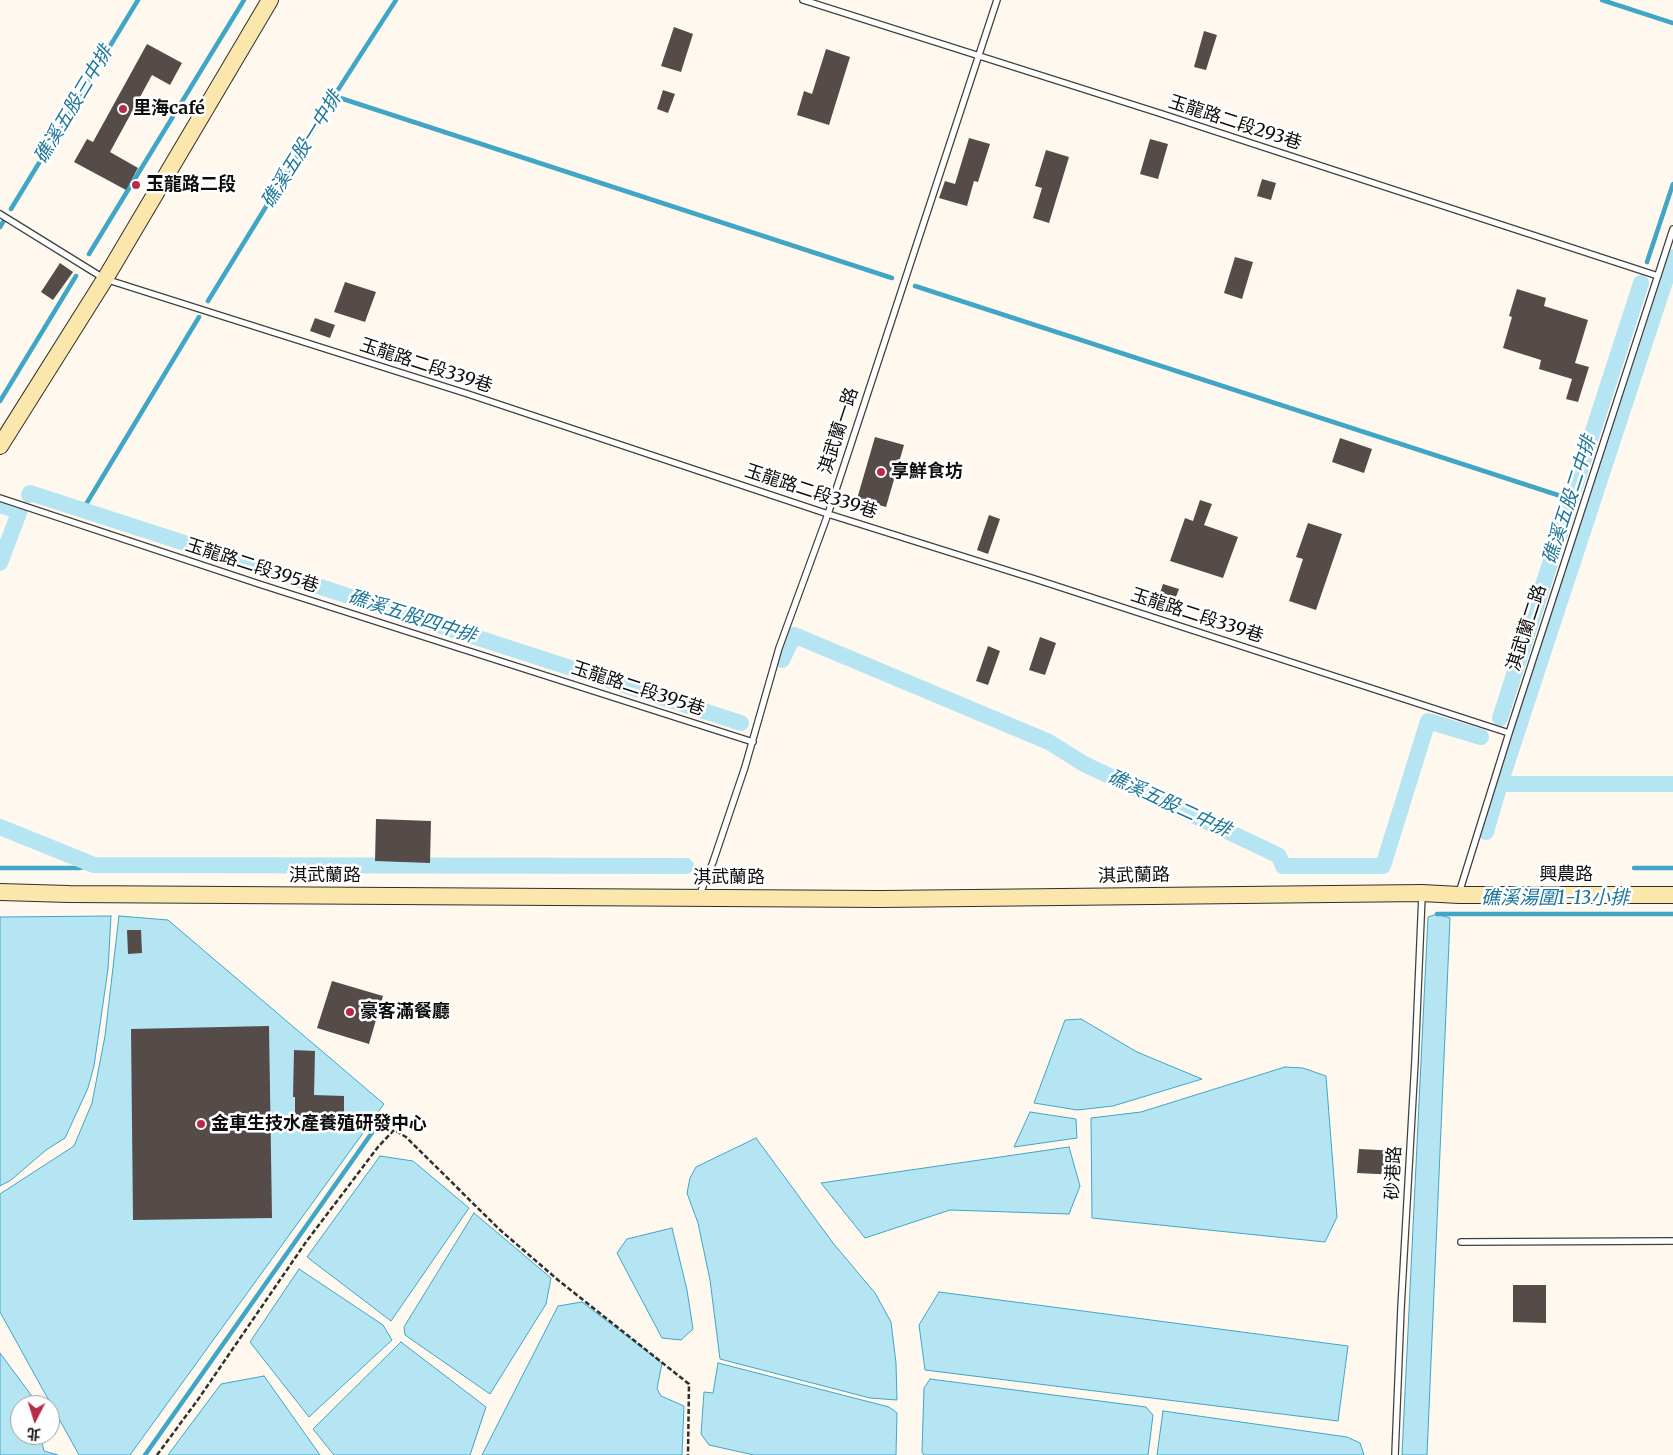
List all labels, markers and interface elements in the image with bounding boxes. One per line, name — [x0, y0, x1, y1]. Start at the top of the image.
water label: 礁溪五股三中排 — [30, 42, 118, 168]
water label: 礁溪五股一中排 — [257, 88, 347, 212]
street label: 玉龍路二段293巷 — [1166, 91, 1304, 155]
place label: 里海café — [133, 98, 205, 120]
marker: 里海café — [117, 103, 129, 115]
place label: 玉龍路二段 — [146, 174, 236, 196]
marker: 玉龍路二段 — [130, 179, 142, 191]
street label: 玉龍路二段339巷 — [357, 334, 495, 398]
street label: 淇武蘭一路 — [815, 385, 863, 477]
water label: 礁溪五股二中排 — [1539, 433, 1601, 567]
street label: 玉龍路二段339巷 — [742, 460, 880, 524]
place label: 享鮮食坊 — [891, 461, 963, 483]
marker: 享鮮食坊 — [875, 466, 887, 478]
street label: 玉龍路二段395巷 — [183, 534, 321, 598]
street label: 淇武蘭二路 — [1503, 582, 1551, 674]
street label: 玉龍路二段339巷 — [1128, 584, 1266, 648]
water label: 礁溪五股四中排 — [345, 586, 479, 648]
street label: 玉龍路二段395巷 — [569, 657, 707, 721]
water label: 礁溪五股二中排 — [1104, 766, 1234, 842]
street label: 興農路 — [1539, 864, 1593, 886]
street label: 淇武蘭路 — [289, 865, 361, 887]
street label: 淇武蘭路 — [1098, 865, 1170, 887]
street label: 淇武蘭路 — [693, 867, 765, 889]
water label: 礁溪湯圍1-13小排 — [1481, 888, 1629, 910]
place label: 豪客滿餐廳 — [360, 1001, 450, 1023]
marker: 豪客滿餐廳 — [344, 1006, 356, 1018]
place label: 金車生技水產養殖研發中心 — [211, 1113, 427, 1135]
marker: 金車生技水產養殖研發中心 — [195, 1118, 207, 1130]
street label: 砂港路 — [1382, 1145, 1406, 1201]
north arrow — [10, 1395, 60, 1445]
text: 北 — [26, 1424, 42, 1444]

